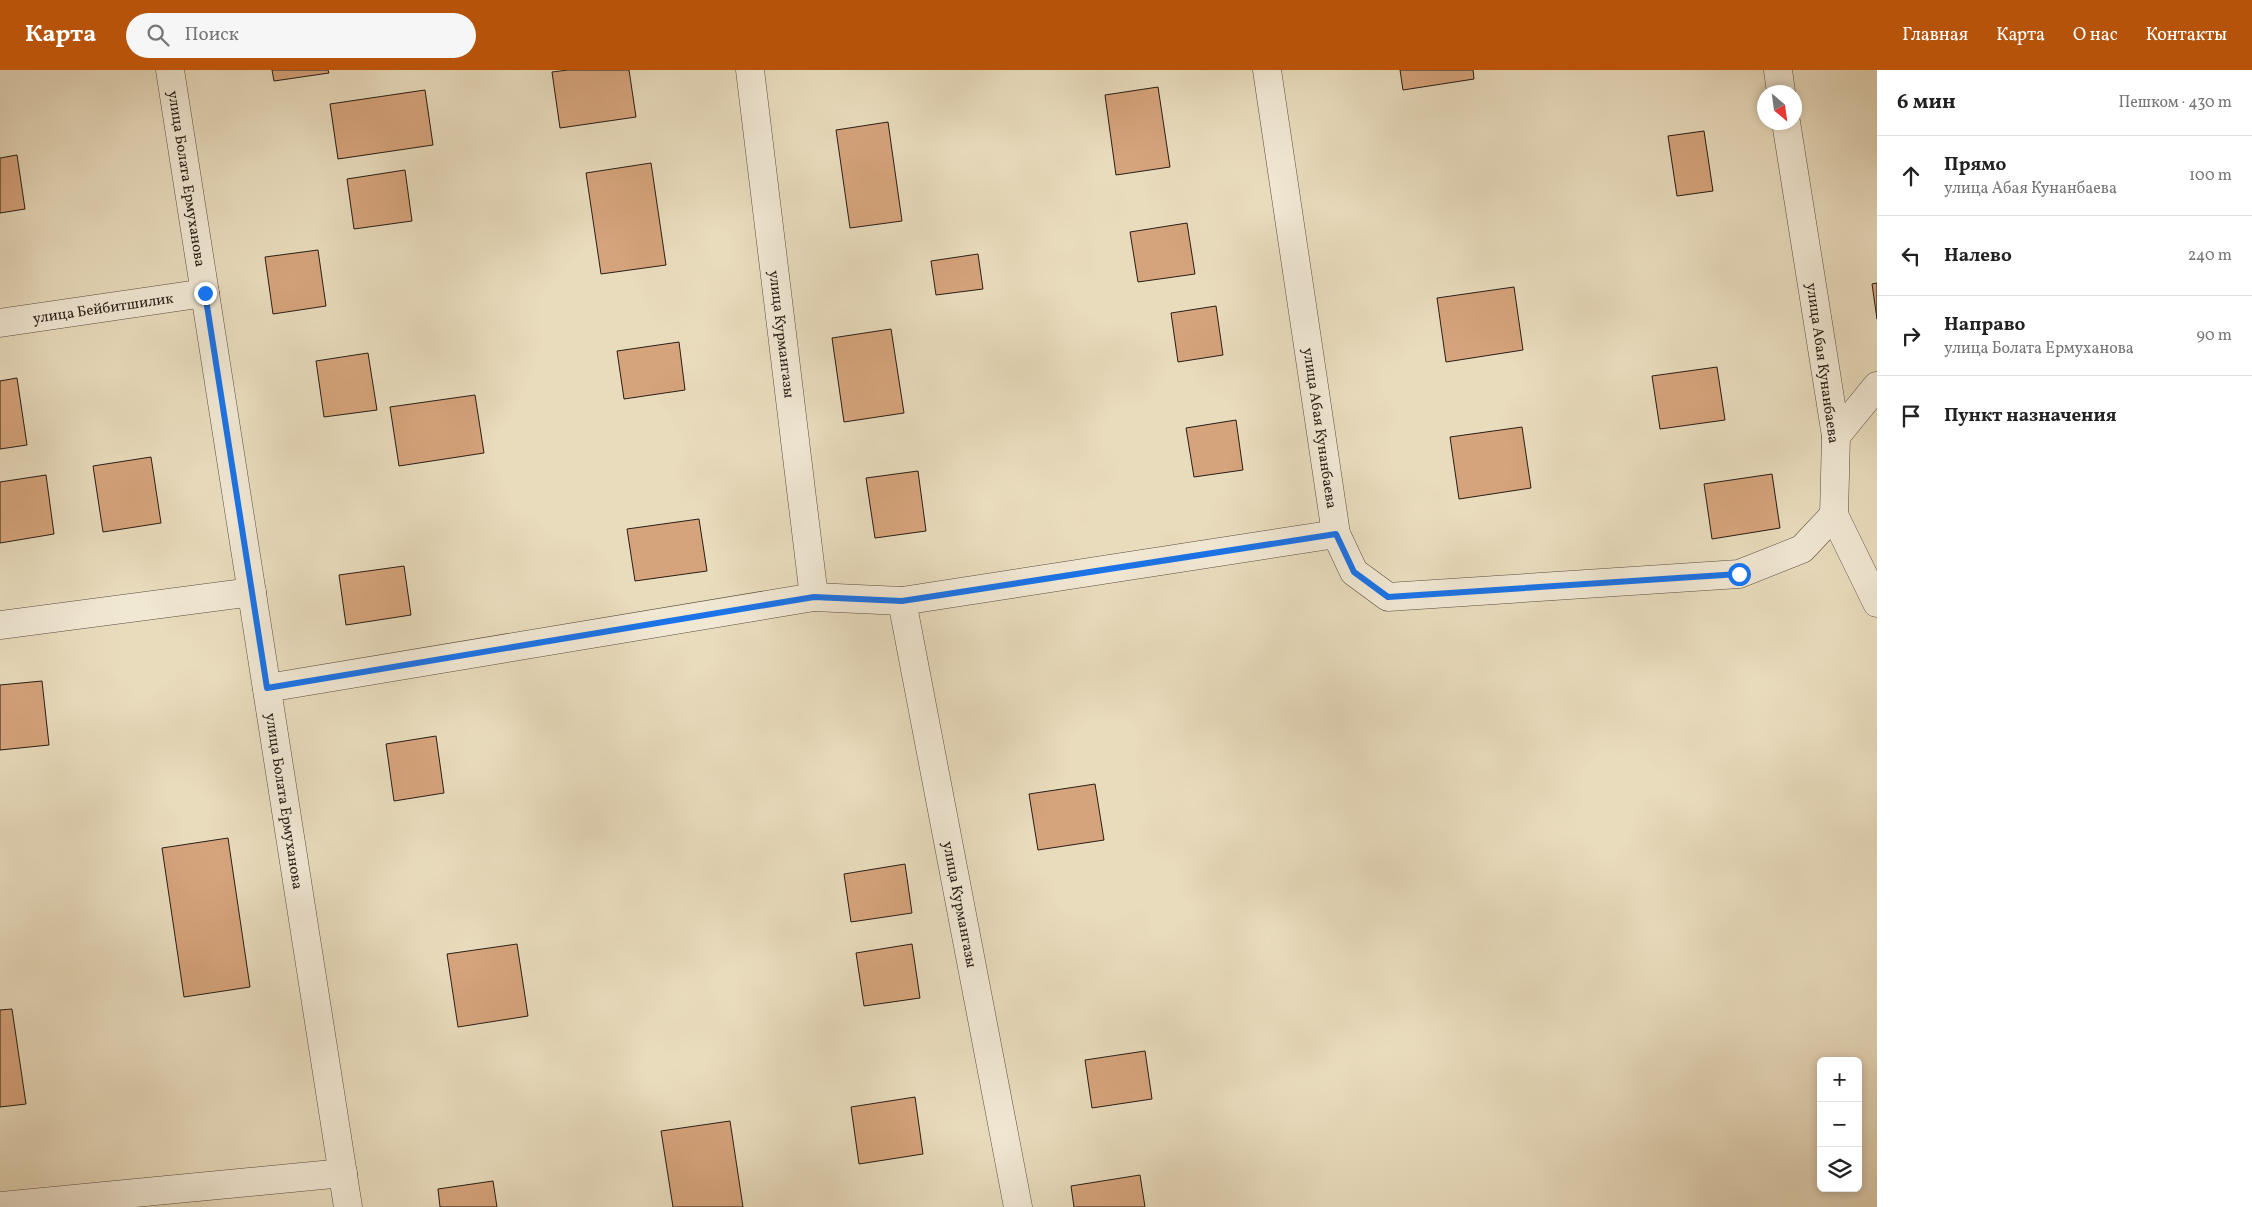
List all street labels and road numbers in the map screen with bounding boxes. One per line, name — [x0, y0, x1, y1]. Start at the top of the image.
street label: улица Болата Ермуханова — [161, 89, 210, 269]
street label: улица Курмангазы — [762, 269, 799, 400]
street label: улица Абая Кунанбаева — [1800, 281, 1843, 445]
street label: улица Бейбитшилик — [31, 289, 175, 330]
street label: улица Абая Кунанбаева — [1296, 346, 1341, 510]
street label: улица Болата Ермуханова — [259, 712, 307, 891]
street label: улица Курмангазы — [936, 840, 981, 970]

